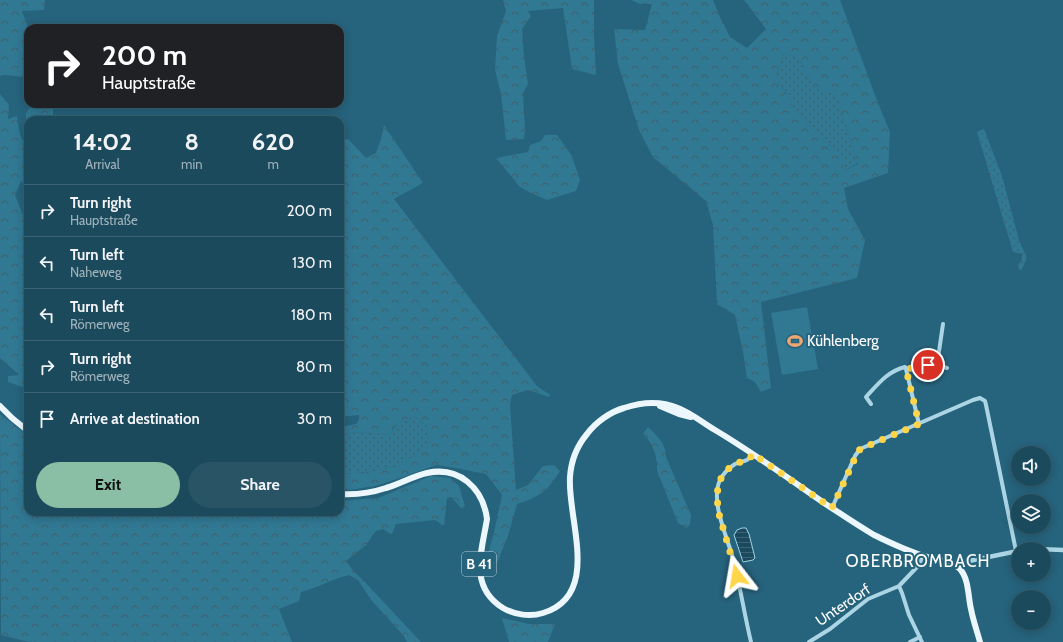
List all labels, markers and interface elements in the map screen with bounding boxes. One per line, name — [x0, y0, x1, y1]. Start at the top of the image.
text: 200 m — [102, 38, 187, 72]
icon: right — [36, 40, 88, 92]
text: Hauptstraße — [102, 72, 196, 94]
text: 14:02 — [73, 127, 132, 156]
text: 8 — [185, 127, 199, 156]
text: 620 — [252, 127, 295, 156]
text: Arrival — [85, 156, 120, 172]
text: min — [181, 156, 203, 172]
text: m — [268, 156, 279, 172]
text: Turn right — [70, 194, 131, 212]
icon: right — [36, 200, 58, 222]
text: 200 m — [287, 202, 332, 220]
text: Hauptstraße — [70, 212, 138, 228]
text: Turn left — [70, 246, 124, 264]
icon: left — [36, 252, 58, 274]
text: 130 m — [292, 254, 332, 272]
text: Naheweg — [70, 264, 121, 280]
text: Turn left — [70, 298, 124, 316]
icon: left — [36, 304, 58, 326]
text: 180 m — [291, 306, 332, 324]
text: Römerweg — [70, 316, 129, 332]
sports icon: Kühlenberg — [786, 332, 804, 350]
place label: Kühlenberg — [807, 332, 879, 350]
pin — [911, 348, 945, 382]
text: Turn right — [70, 350, 131, 368]
icon: arrive — [917, 354, 939, 376]
icon: right — [36, 356, 58, 378]
text: 80 m — [296, 358, 332, 376]
text: Römerweg — [70, 368, 129, 384]
icon: arrive — [36, 408, 58, 430]
text: Arrive at destination — [70, 410, 200, 428]
text: 30 m — [297, 410, 332, 428]
map controls — [1011, 446, 1051, 630]
button: sound — [1011, 446, 1051, 486]
button: Exit — [36, 462, 180, 508]
button: Share — [188, 462, 332, 508]
button: layers — [1011, 494, 1051, 534]
button: + — [1011, 542, 1051, 582]
district label: OBERBROMBACH — [846, 551, 990, 571]
road number: B 41 — [462, 552, 496, 576]
position arrow — [716, 555, 758, 597]
street label: Unterdorf — [812, 580, 874, 630]
button: − — [1011, 590, 1051, 630]

